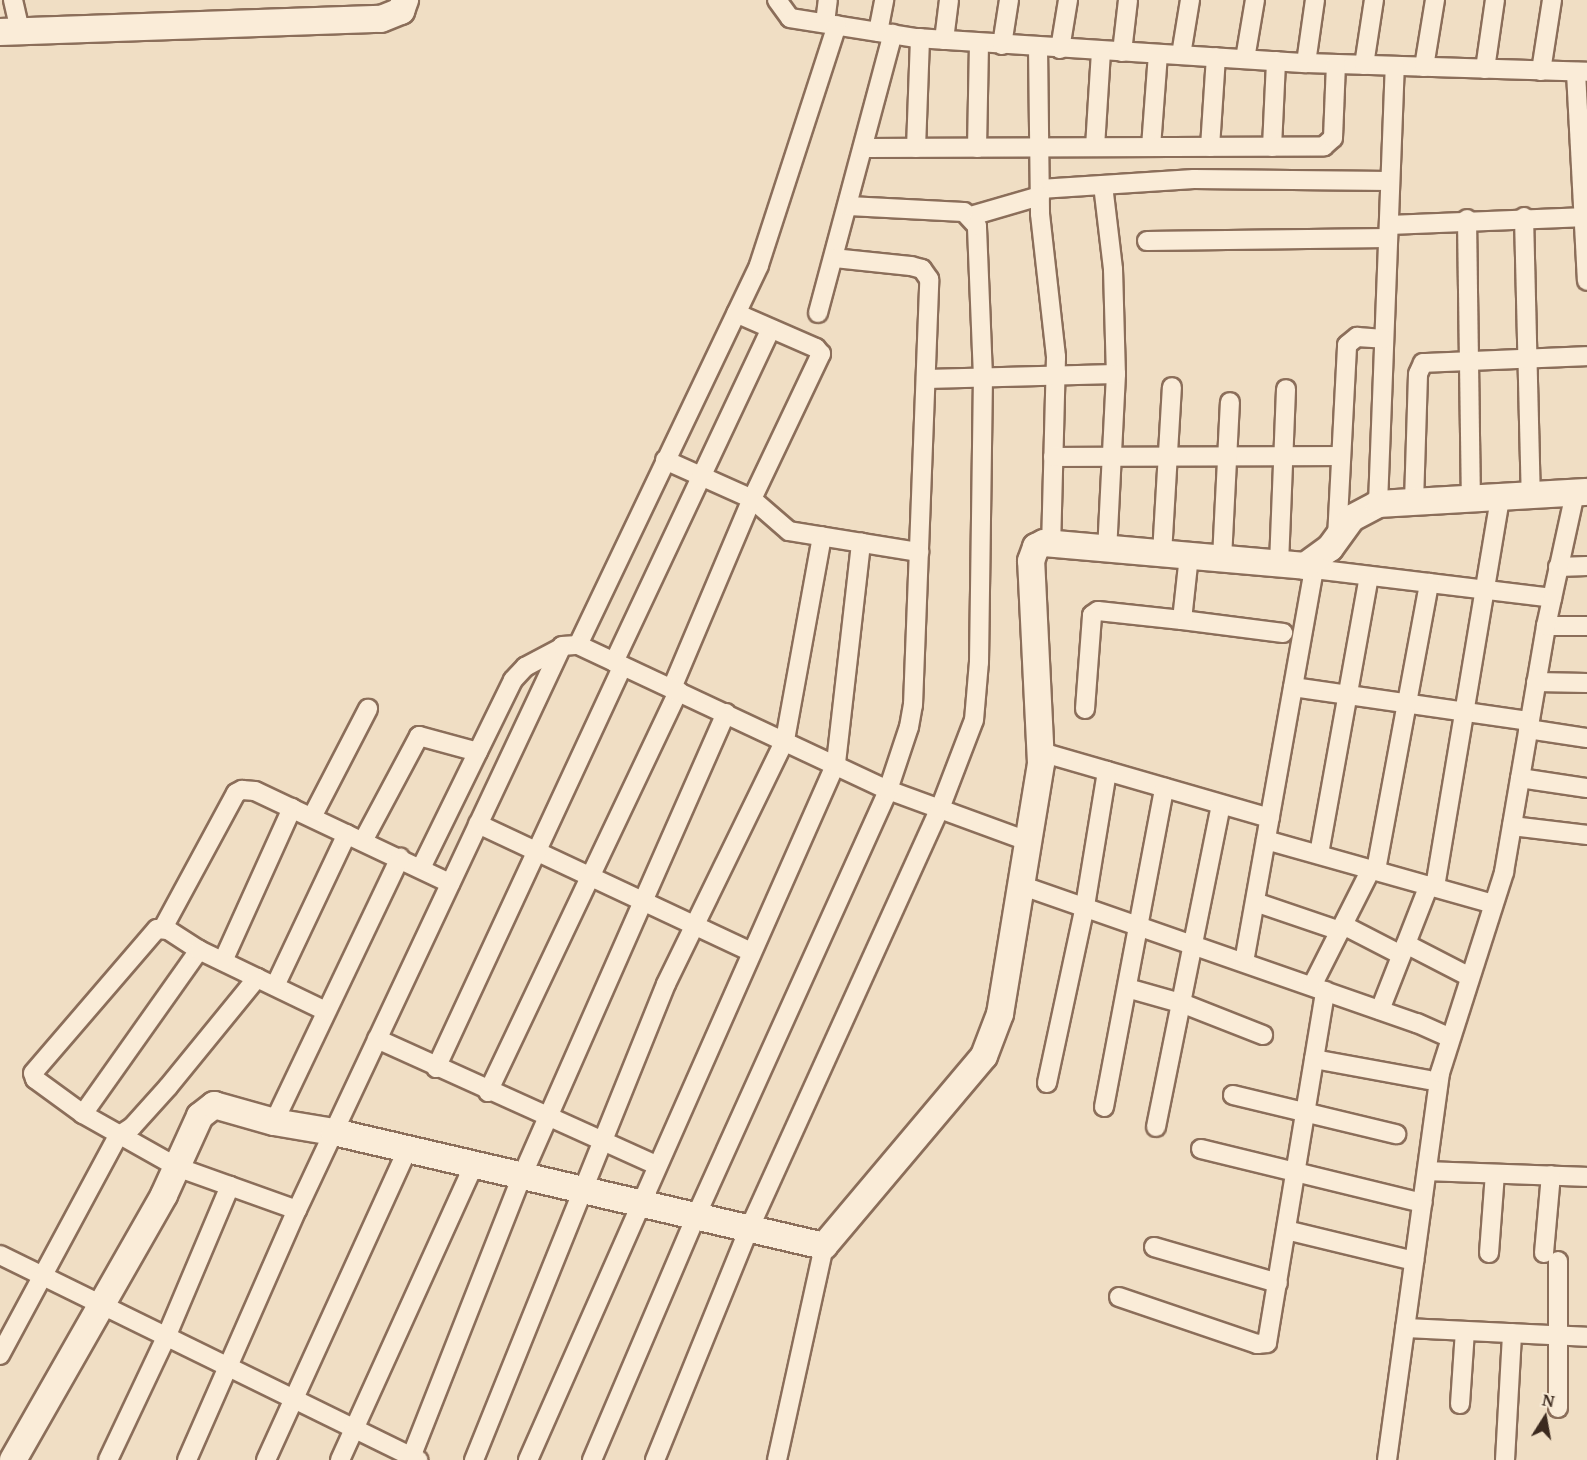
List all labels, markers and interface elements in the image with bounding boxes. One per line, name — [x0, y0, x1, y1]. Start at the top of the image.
north arrow — [1515, 1388, 1575, 1448]
text: N — [1540, 1388, 1556, 1412]

